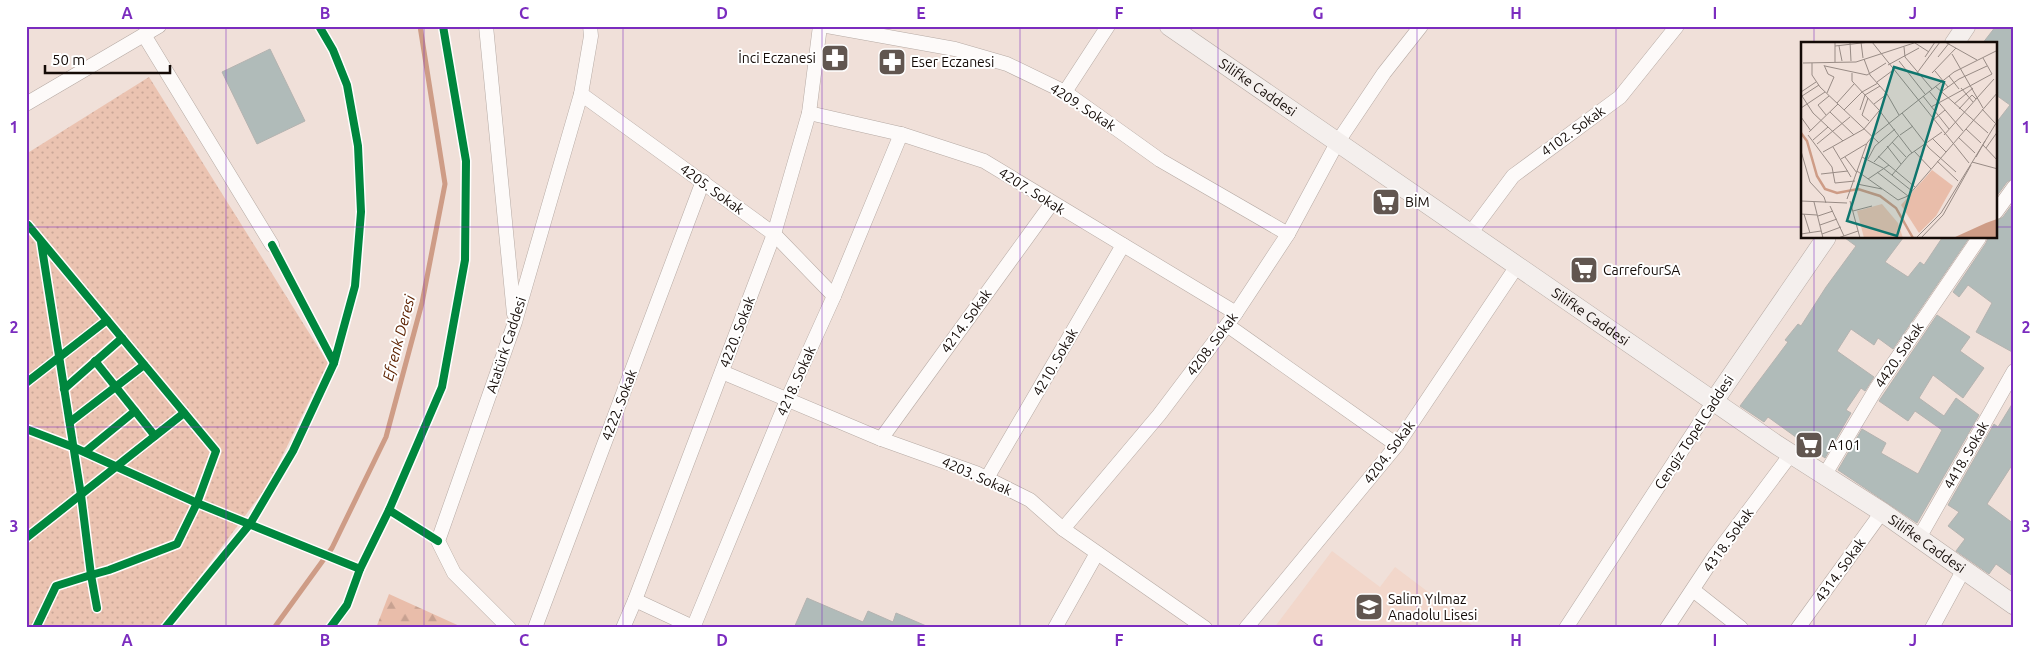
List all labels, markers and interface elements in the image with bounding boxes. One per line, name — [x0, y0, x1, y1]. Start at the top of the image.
text: A — [121, 4, 133, 22]
text: B — [320, 4, 330, 22]
text: C — [519, 4, 529, 22]
text: D — [716, 4, 728, 22]
text: E — [916, 4, 926, 22]
text: F — [1115, 4, 1124, 22]
text: G — [1312, 4, 1324, 22]
text: H — [1510, 4, 1522, 22]
text: I — [1713, 4, 1717, 22]
text: J — [1909, 4, 1917, 22]
scale bar — [45, 42, 170, 74]
inset map — [1801, 42, 1998, 239]
pharmacy icon: İnci Eczanesi — [820, 43, 850, 73]
pharmacy icon: Eser Eczanesi — [877, 47, 907, 77]
place label: İnci Eczanesi — [738, 50, 816, 66]
text: 50 m — [52, 51, 85, 68]
place label: Eser Eczanesi — [911, 54, 994, 70]
street label: Silifke Caddesi — [1216, 55, 1300, 120]
street label: 4209. Sokak — [1047, 80, 1119, 134]
street label: 4102. Sokak — [1538, 102, 1608, 160]
text: 1 — [9, 118, 19, 136]
text: 1 — [2021, 118, 2031, 136]
street label: 4205. Sokak — [677, 160, 747, 218]
street label: 4207. Sokak — [996, 164, 1068, 218]
supermarket icon: BİM — [1371, 187, 1401, 217]
place label: BİM — [1405, 194, 1430, 210]
supermarket icon: CarrefourSA — [1569, 255, 1599, 285]
place label: CarrefourSA — [1603, 262, 1680, 278]
street label: Silifke Caddesi — [1549, 284, 1632, 349]
street label: 4214. Sokak — [937, 286, 995, 356]
water label: Efrenk Deresi — [379, 292, 418, 383]
street label: 4220. Sokak — [716, 294, 758, 370]
street label: Atatürk Caddesi — [483, 295, 529, 395]
street label: 4208. Sokak — [1183, 309, 1241, 379]
text: 2 — [9, 318, 19, 336]
text: 2 — [2021, 318, 2031, 336]
street label: 4420. Sokak — [1871, 319, 1927, 391]
street label: 4210. Sokak — [1029, 325, 1081, 399]
street label: 4218. Sokak — [773, 343, 819, 419]
street label: 4222. Sokak — [598, 367, 640, 443]
street label: Cengiz Topel Caddesi — [1651, 372, 1737, 492]
street label: 4204. Sokak — [1360, 417, 1418, 487]
street label: 4418. Sokak — [1940, 418, 1992, 492]
supermarket icon: A101 — [1794, 430, 1824, 460]
place label: A101 — [1828, 437, 1861, 453]
street label: 4203. Sokak — [939, 453, 1015, 499]
street label: 4318. Sokak — [1699, 505, 1757, 575]
street label: Silifke Caddesi — [1885, 511, 1969, 576]
text: 3 — [9, 517, 19, 535]
text: 3 — [2021, 517, 2031, 535]
street label: 4314. Sokak — [1811, 535, 1869, 605]
place label: Salim Yılmaz Anadolu Lisesi — [1388, 591, 1477, 623]
school or university icon: Salim Yılmaz Anadolu Lisesi — [1354, 592, 1384, 622]
text: A — [121, 631, 133, 649]
text: B — [320, 631, 330, 649]
text: C — [519, 631, 529, 649]
text: D — [716, 631, 728, 649]
text: E — [916, 631, 926, 649]
text: F — [1115, 631, 1124, 649]
text: G — [1312, 631, 1324, 649]
text: H — [1510, 631, 1522, 649]
text: I — [1713, 631, 1717, 649]
text: J — [1909, 631, 1917, 649]

